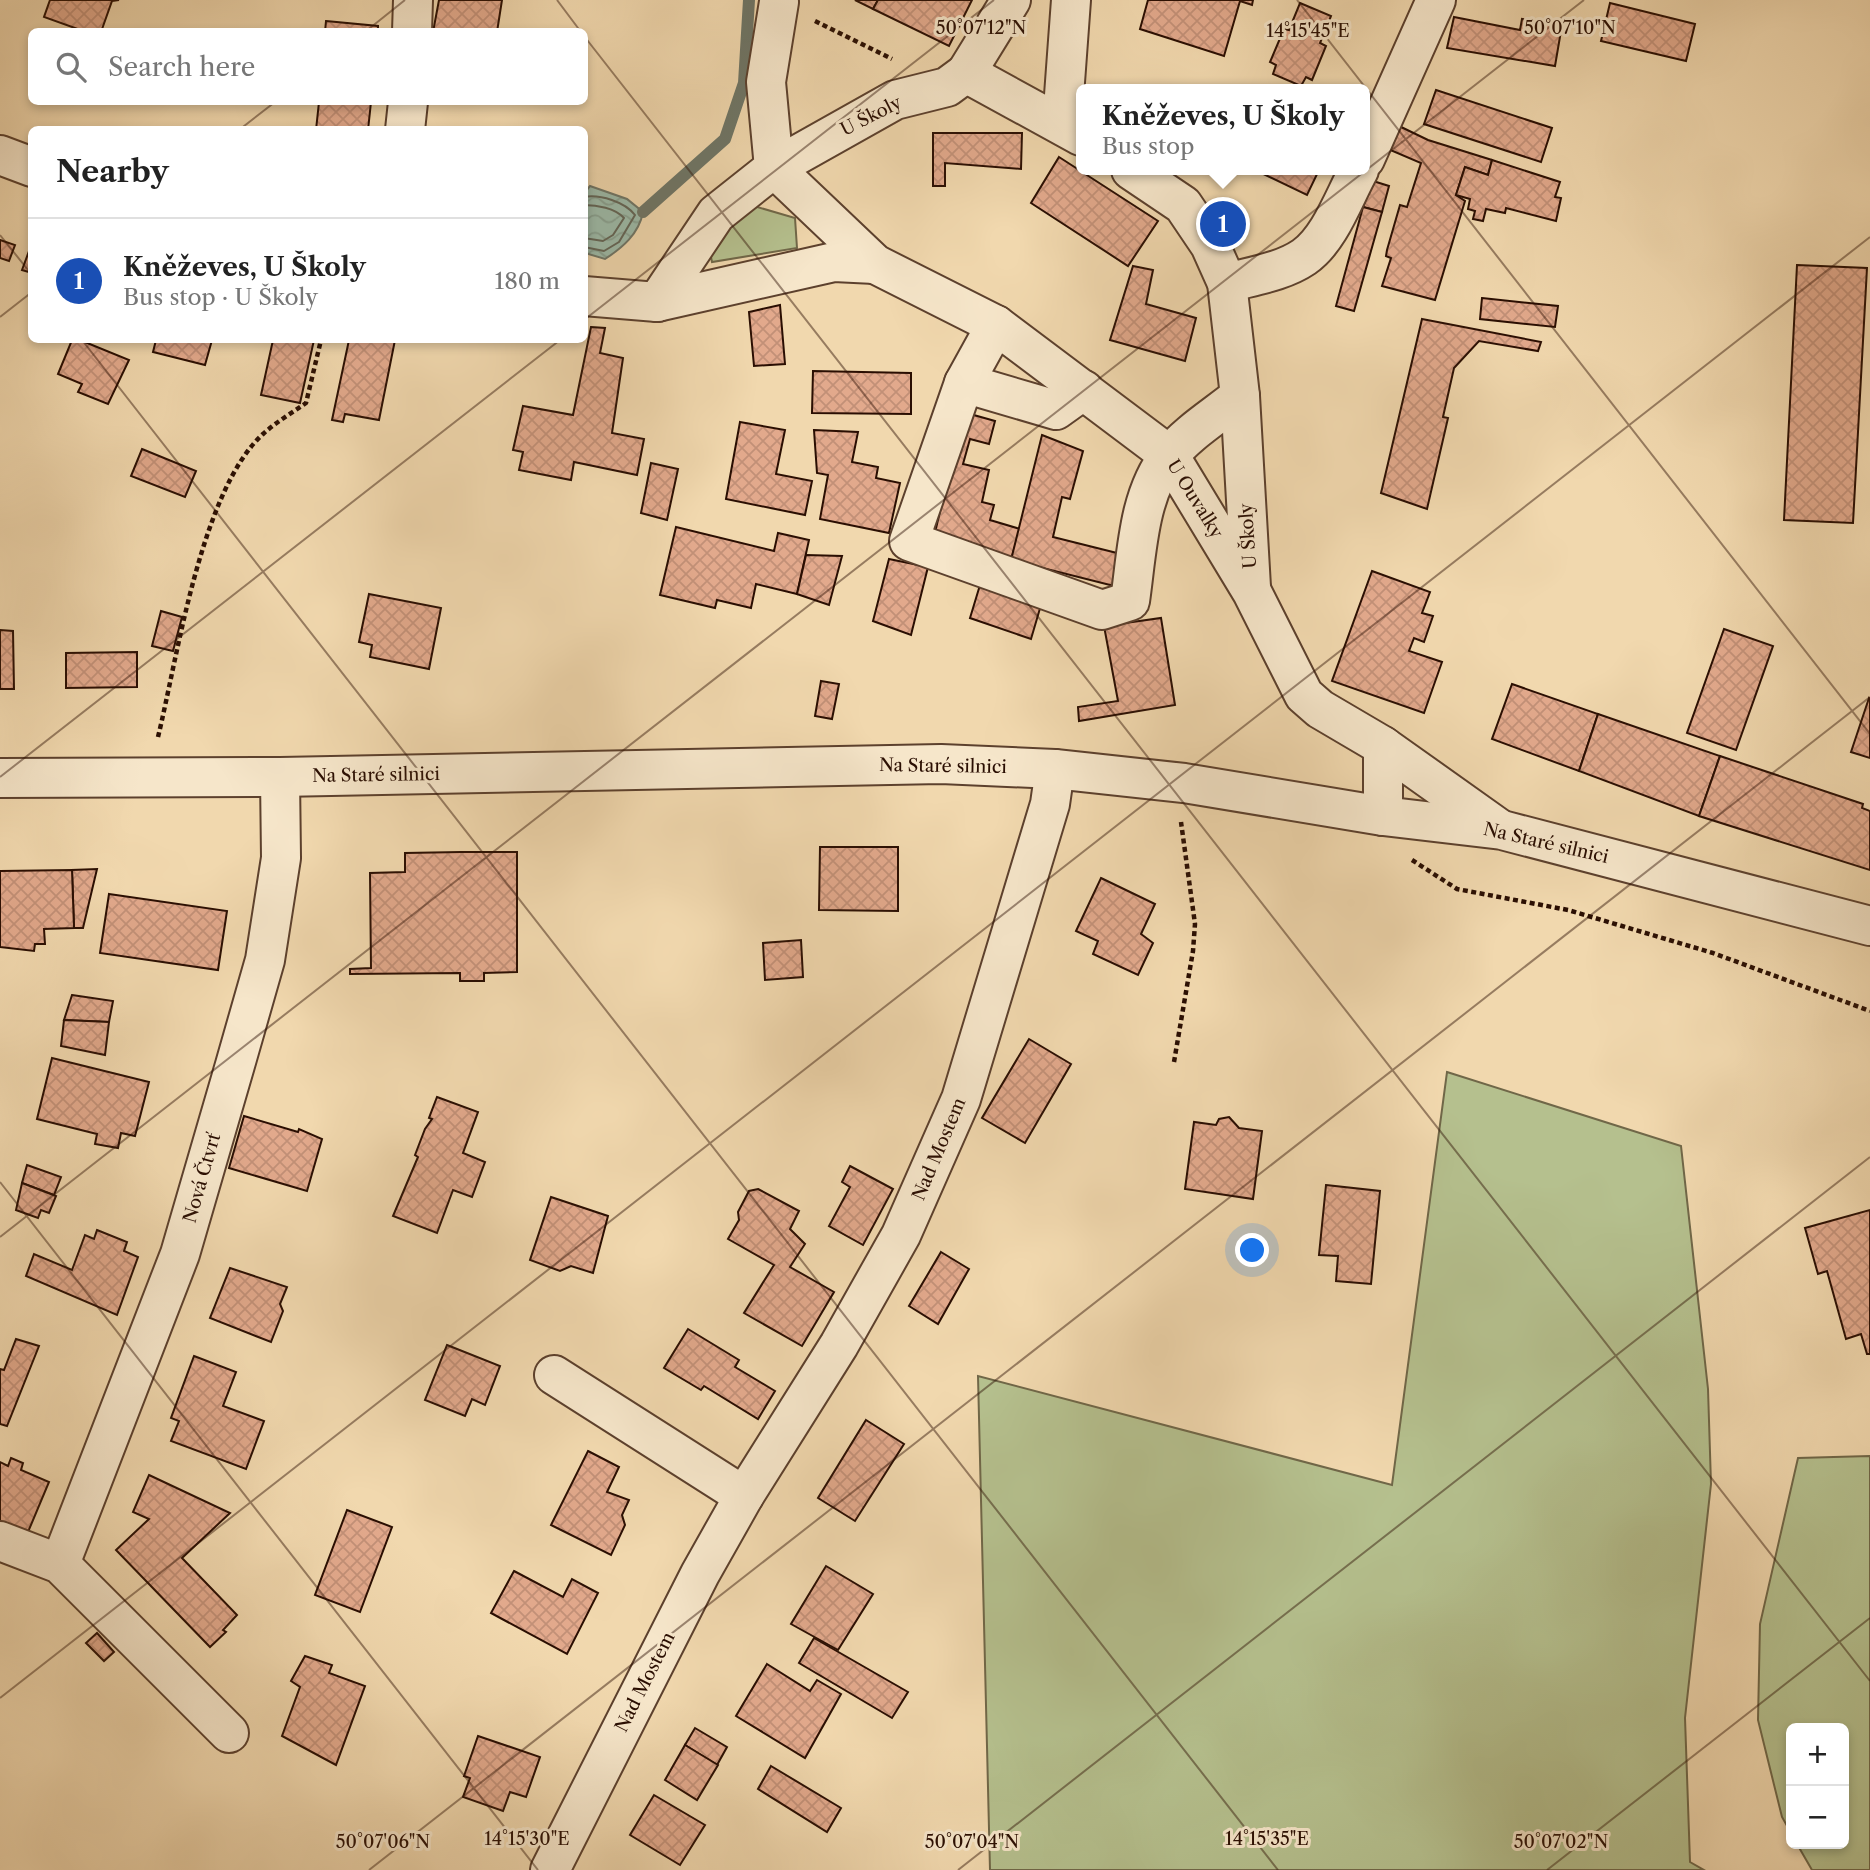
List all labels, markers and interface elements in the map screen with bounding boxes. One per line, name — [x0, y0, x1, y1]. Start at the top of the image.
text: 50°07'12"N — [936, 17, 1027, 39]
text: 50°07'10"N — [1524, 17, 1616, 39]
text: 14°15'45"E — [1266, 20, 1350, 42]
search box — [28, 28, 588, 105]
icon: search — [52, 48, 90, 86]
text: Search here — [108, 51, 255, 83]
popup — [1076, 84, 1370, 175]
street label: U Školy — [836, 89, 906, 141]
text: Kněževes, U Školy — [1102, 100, 1344, 132]
text: Bus stop — [1102, 132, 1194, 160]
text: Nearby — [56, 153, 169, 190]
pin: 1 — [1200, 198, 1246, 250]
text: Kněževes, U Školy — [123, 251, 366, 283]
text: 1 — [74, 267, 84, 295]
text: 180 m — [495, 267, 560, 295]
text: Bus stop · U Školy — [123, 283, 318, 311]
street label: U Ouvalky — [1162, 456, 1228, 543]
street label: U Školy — [1233, 502, 1261, 570]
street label: Na Staré silnici — [879, 754, 1008, 778]
street label: Na Staré silnici — [312, 763, 441, 787]
street label: Na Staré silnici — [1481, 818, 1611, 868]
street label: Nad Mostem — [908, 1094, 971, 1204]
street label: Nová Čtvrť — [177, 1130, 225, 1225]
your location — [1235, 1233, 1269, 1267]
street label: Nad Mostem — [610, 1628, 680, 1736]
map controls — [1786, 1723, 1849, 1849]
button: + — [1786, 1723, 1849, 1786]
button: − — [1786, 1786, 1849, 1849]
text: 14°15'30"E — [484, 1828, 570, 1850]
text: 14°15'35"E — [1225, 1828, 1309, 1850]
text: 50°07'06"N — [336, 1831, 430, 1853]
text: 50°07'04"N — [925, 1831, 1019, 1853]
text: 50°07'02"N — [1514, 1831, 1608, 1853]

